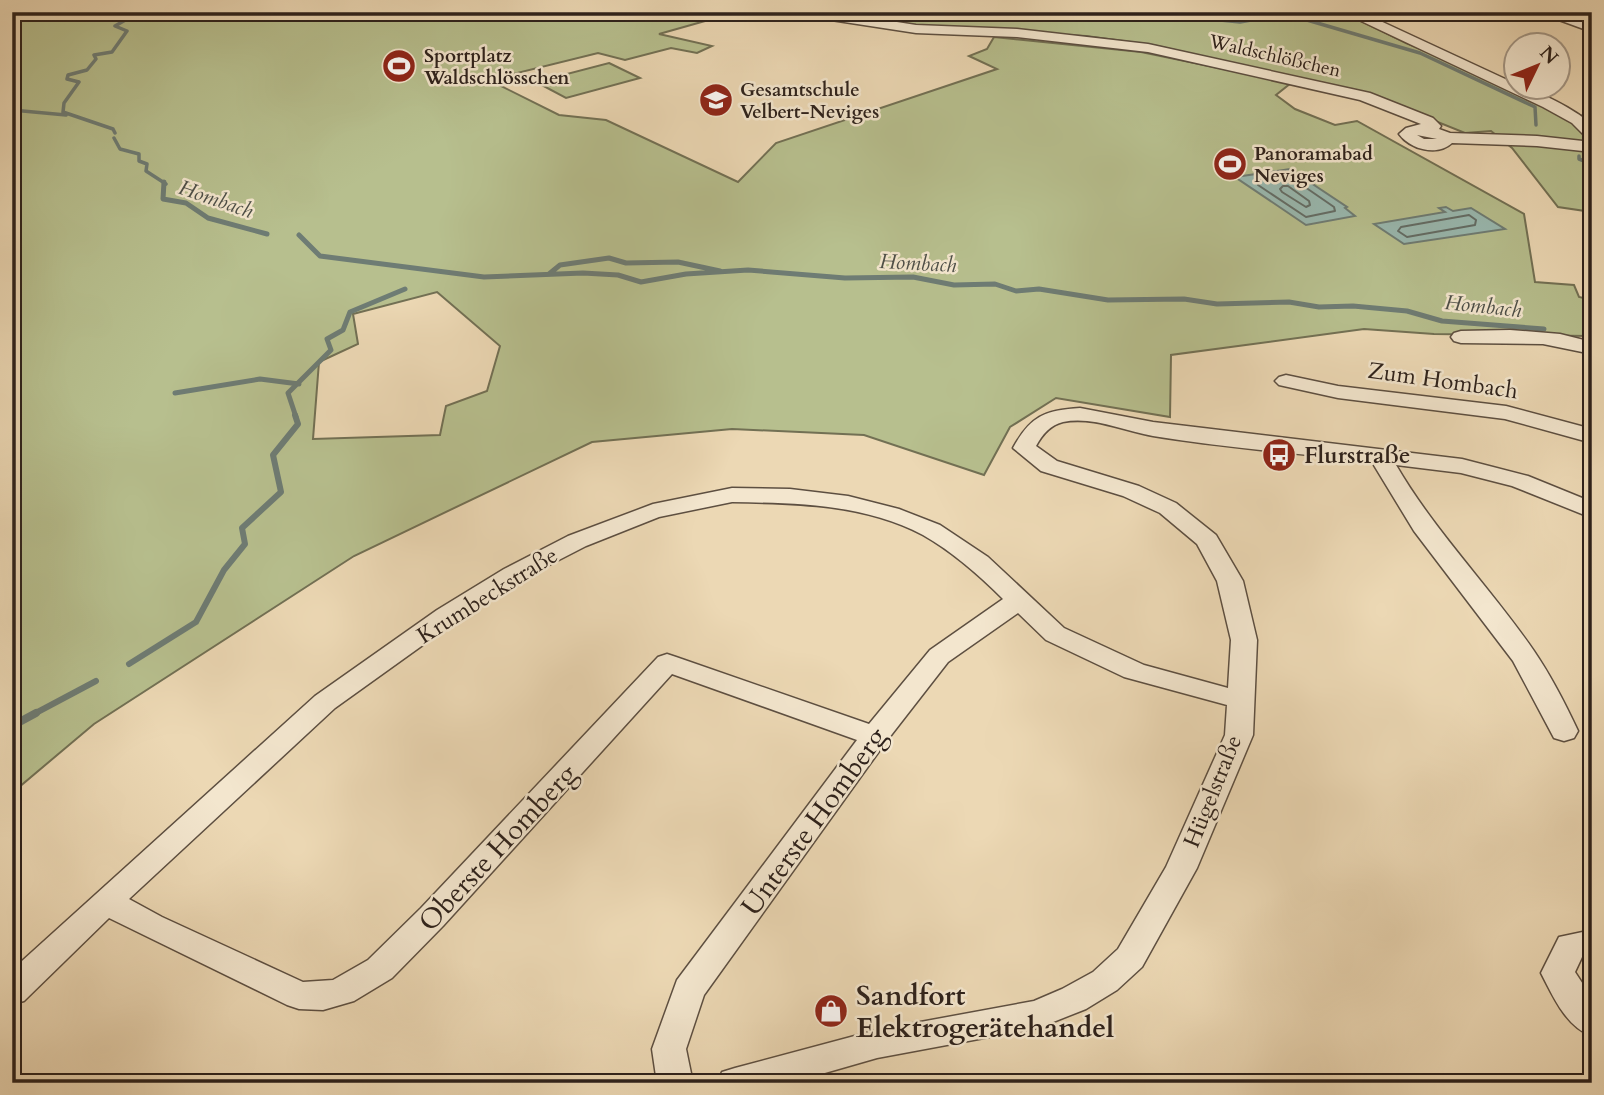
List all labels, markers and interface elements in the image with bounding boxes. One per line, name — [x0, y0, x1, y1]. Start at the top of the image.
street label: Waldschlößchen — [1205, 28, 1343, 84]
north arrow — [1502, 32, 1572, 102]
text: N — [1534, 40, 1564, 70]
place label: Sportplatz Waldschlösschen — [423, 43, 570, 91]
sports icon: Sportplatz Waldschlösschen — [380, 47, 418, 85]
place label: Gesamtschule Velbert-Neviges — [740, 77, 879, 125]
school or university icon: Gesamtschule Velbert-Neviges — [697, 81, 735, 119]
place label: Panoramabad Neviges — [1254, 141, 1373, 189]
sports icon: Panoramabad Neviges — [1211, 145, 1249, 183]
water label: Hombach — [175, 173, 257, 226]
water label: Hombach — [879, 247, 957, 280]
water label: Hombach — [1443, 288, 1523, 325]
street label: Zum Hombach — [1366, 355, 1520, 406]
bus stop icon: Flurstraße — [1260, 436, 1298, 474]
place label: Flurstraße — [1304, 440, 1410, 471]
street label: Krumbeckstraße — [411, 540, 564, 651]
street label: Unterste Homberg — [732, 719, 895, 924]
street label: Hügelstraße — [1176, 730, 1249, 852]
street label: Oberste Homberg — [410, 755, 586, 940]
place label: Sandfort Elektrogerätehandel — [856, 977, 1114, 1047]
shop icon: Sandfort Elektrogerätehandel — [812, 992, 850, 1030]

